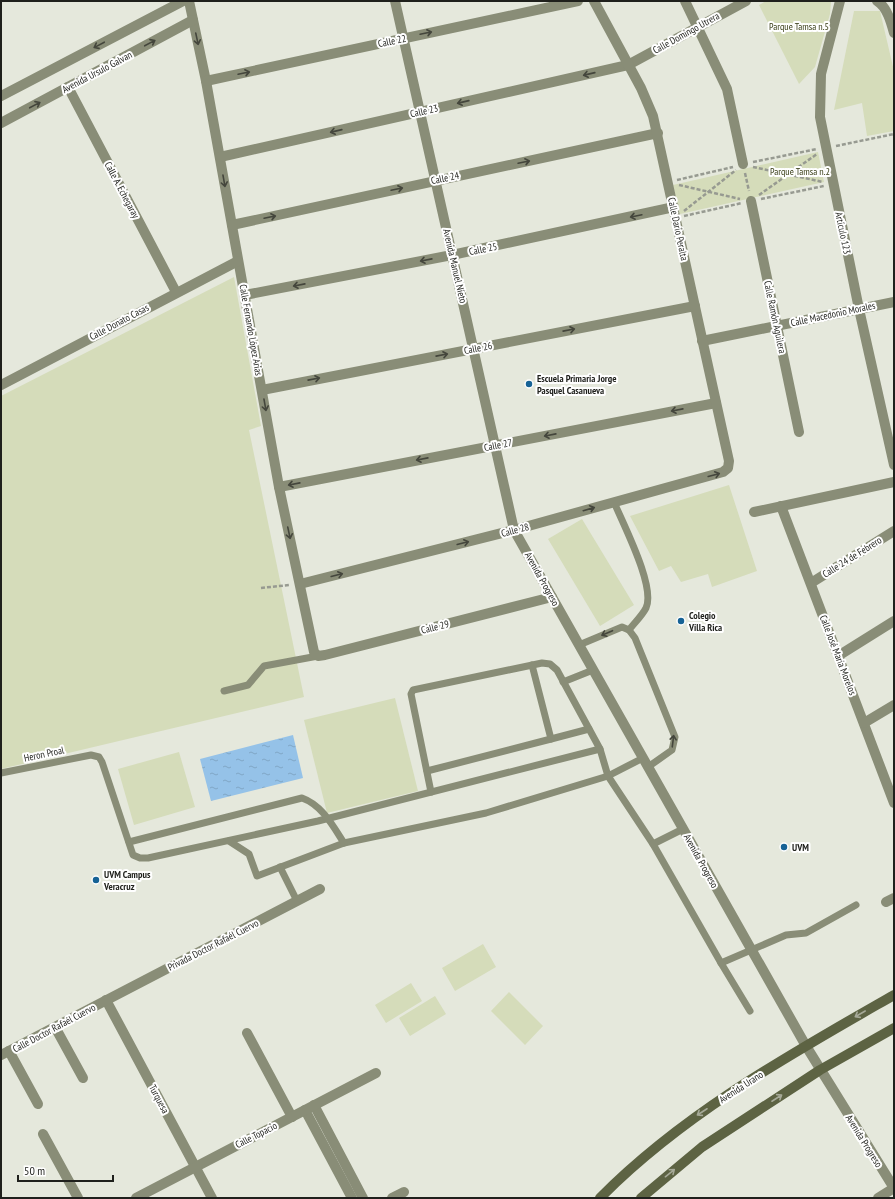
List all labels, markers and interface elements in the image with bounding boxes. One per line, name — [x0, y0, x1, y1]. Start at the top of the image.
street label: Calle Domingo Utrera — [650, 9, 722, 57]
park label: Parque Tamsa n.5 — [769, 20, 829, 33]
one-way arrow — [419, 29, 432, 37]
one-way arrow — [194, 32, 202, 45]
street label: Calle 22 — [377, 32, 407, 50]
one-way arrow — [144, 39, 156, 47]
one-way arrow — [93, 42, 105, 49]
street label: Avenida Ursulo Galvan — [60, 48, 134, 96]
one-way arrow — [238, 68, 251, 76]
one-way arrow — [583, 70, 596, 78]
one-way arrow — [456, 99, 469, 107]
one-way arrow — [29, 100, 41, 108]
street label: Calle 23 — [409, 101, 439, 121]
one-way arrow — [330, 127, 343, 135]
one-way arrow — [518, 157, 531, 165]
street label: Calle A. Echegaray — [102, 159, 142, 221]
park label: Parque Tamsa n.2 — [770, 165, 830, 178]
street label: Calle 24 — [430, 169, 461, 187]
one-way arrow — [220, 174, 228, 187]
one-way arrow — [390, 184, 403, 192]
street label: Calle Dario Peralta — [665, 196, 691, 262]
street label: Artículo 123 — [832, 211, 854, 255]
one-way arrow — [263, 212, 276, 220]
one-way arrow — [630, 212, 643, 220]
street label: Avenida Manuel Nieto — [440, 228, 470, 304]
street label: Calle 25 — [468, 240, 498, 258]
one-way arrow — [420, 257, 433, 265]
street label: Calle Ramón Aguilera — [761, 280, 789, 354]
one-way arrow — [293, 281, 306, 289]
street label: Calle Fernando López Arias — [237, 283, 266, 377]
street label: Calle Macedonio Morales — [790, 299, 877, 329]
street label: Calle Donato Casas — [87, 301, 152, 343]
one-way arrow — [562, 326, 575, 334]
street label: Calle 26 — [463, 339, 494, 357]
one-way arrow — [435, 350, 448, 358]
place label: Escuela Primaria Jorge Pasquel Casanueva — [537, 372, 616, 397]
one-way arrow — [307, 375, 320, 383]
marker: Escuela Primaria Jorge Pasquel Casanueva — [524, 379, 534, 389]
one-way arrow — [261, 398, 269, 411]
one-way arrow — [671, 406, 684, 414]
one-way arrow — [544, 431, 557, 439]
street label: Calle 27 — [483, 436, 513, 454]
one-way arrow — [416, 456, 429, 464]
one-way arrow — [708, 471, 721, 478]
one-way arrow — [288, 480, 301, 488]
one-way arrow — [582, 505, 595, 512]
street label: Calle 28 — [500, 520, 530, 540]
one-way arrow — [285, 526, 293, 539]
street label: Calle 24 de Febrero — [820, 534, 884, 580]
one-way arrow — [457, 539, 470, 546]
street label: Avenida Progreso — [522, 550, 562, 608]
one-way arrow — [331, 570, 344, 578]
place label: Colegio Villa Rica — [688, 609, 722, 634]
street label: Calle José María Morelos — [817, 613, 859, 697]
marker: Colegio Villa Rica — [676, 616, 686, 626]
street label: Calle 29 — [420, 617, 450, 637]
one-way arrow — [601, 629, 613, 637]
one-way arrow — [670, 734, 677, 747]
street label: Heron Proal — [23, 743, 66, 765]
street label: Avenida Progreso — [681, 832, 721, 890]
place label: UVM — [792, 841, 809, 854]
marker: UVM — [779, 842, 789, 852]
place label: UVM Campus Veracruz — [103, 868, 151, 893]
marker: UVM Campus Veracruz — [91, 875, 101, 885]
street label: Privada Doctor Rafaél Cuervo — [165, 916, 261, 974]
street label: Calle Doctor Rafaél Cuervo — [10, 1001, 98, 1055]
one-way arrow — [854, 1011, 866, 1019]
street label: Avenida Urano — [716, 1068, 766, 1106]
street label: Turquesa — [146, 1082, 172, 1116]
one-way arrow — [771, 1094, 782, 1102]
one-way arrow — [696, 1109, 708, 1117]
street label: Avenida Progreso — [843, 1112, 885, 1170]
street label: Calle Topacio — [233, 1119, 279, 1151]
scale bar — [18, 1157, 113, 1183]
text: 50 m — [24, 1163, 45, 1178]
one-way arrow — [665, 1168, 676, 1177]

